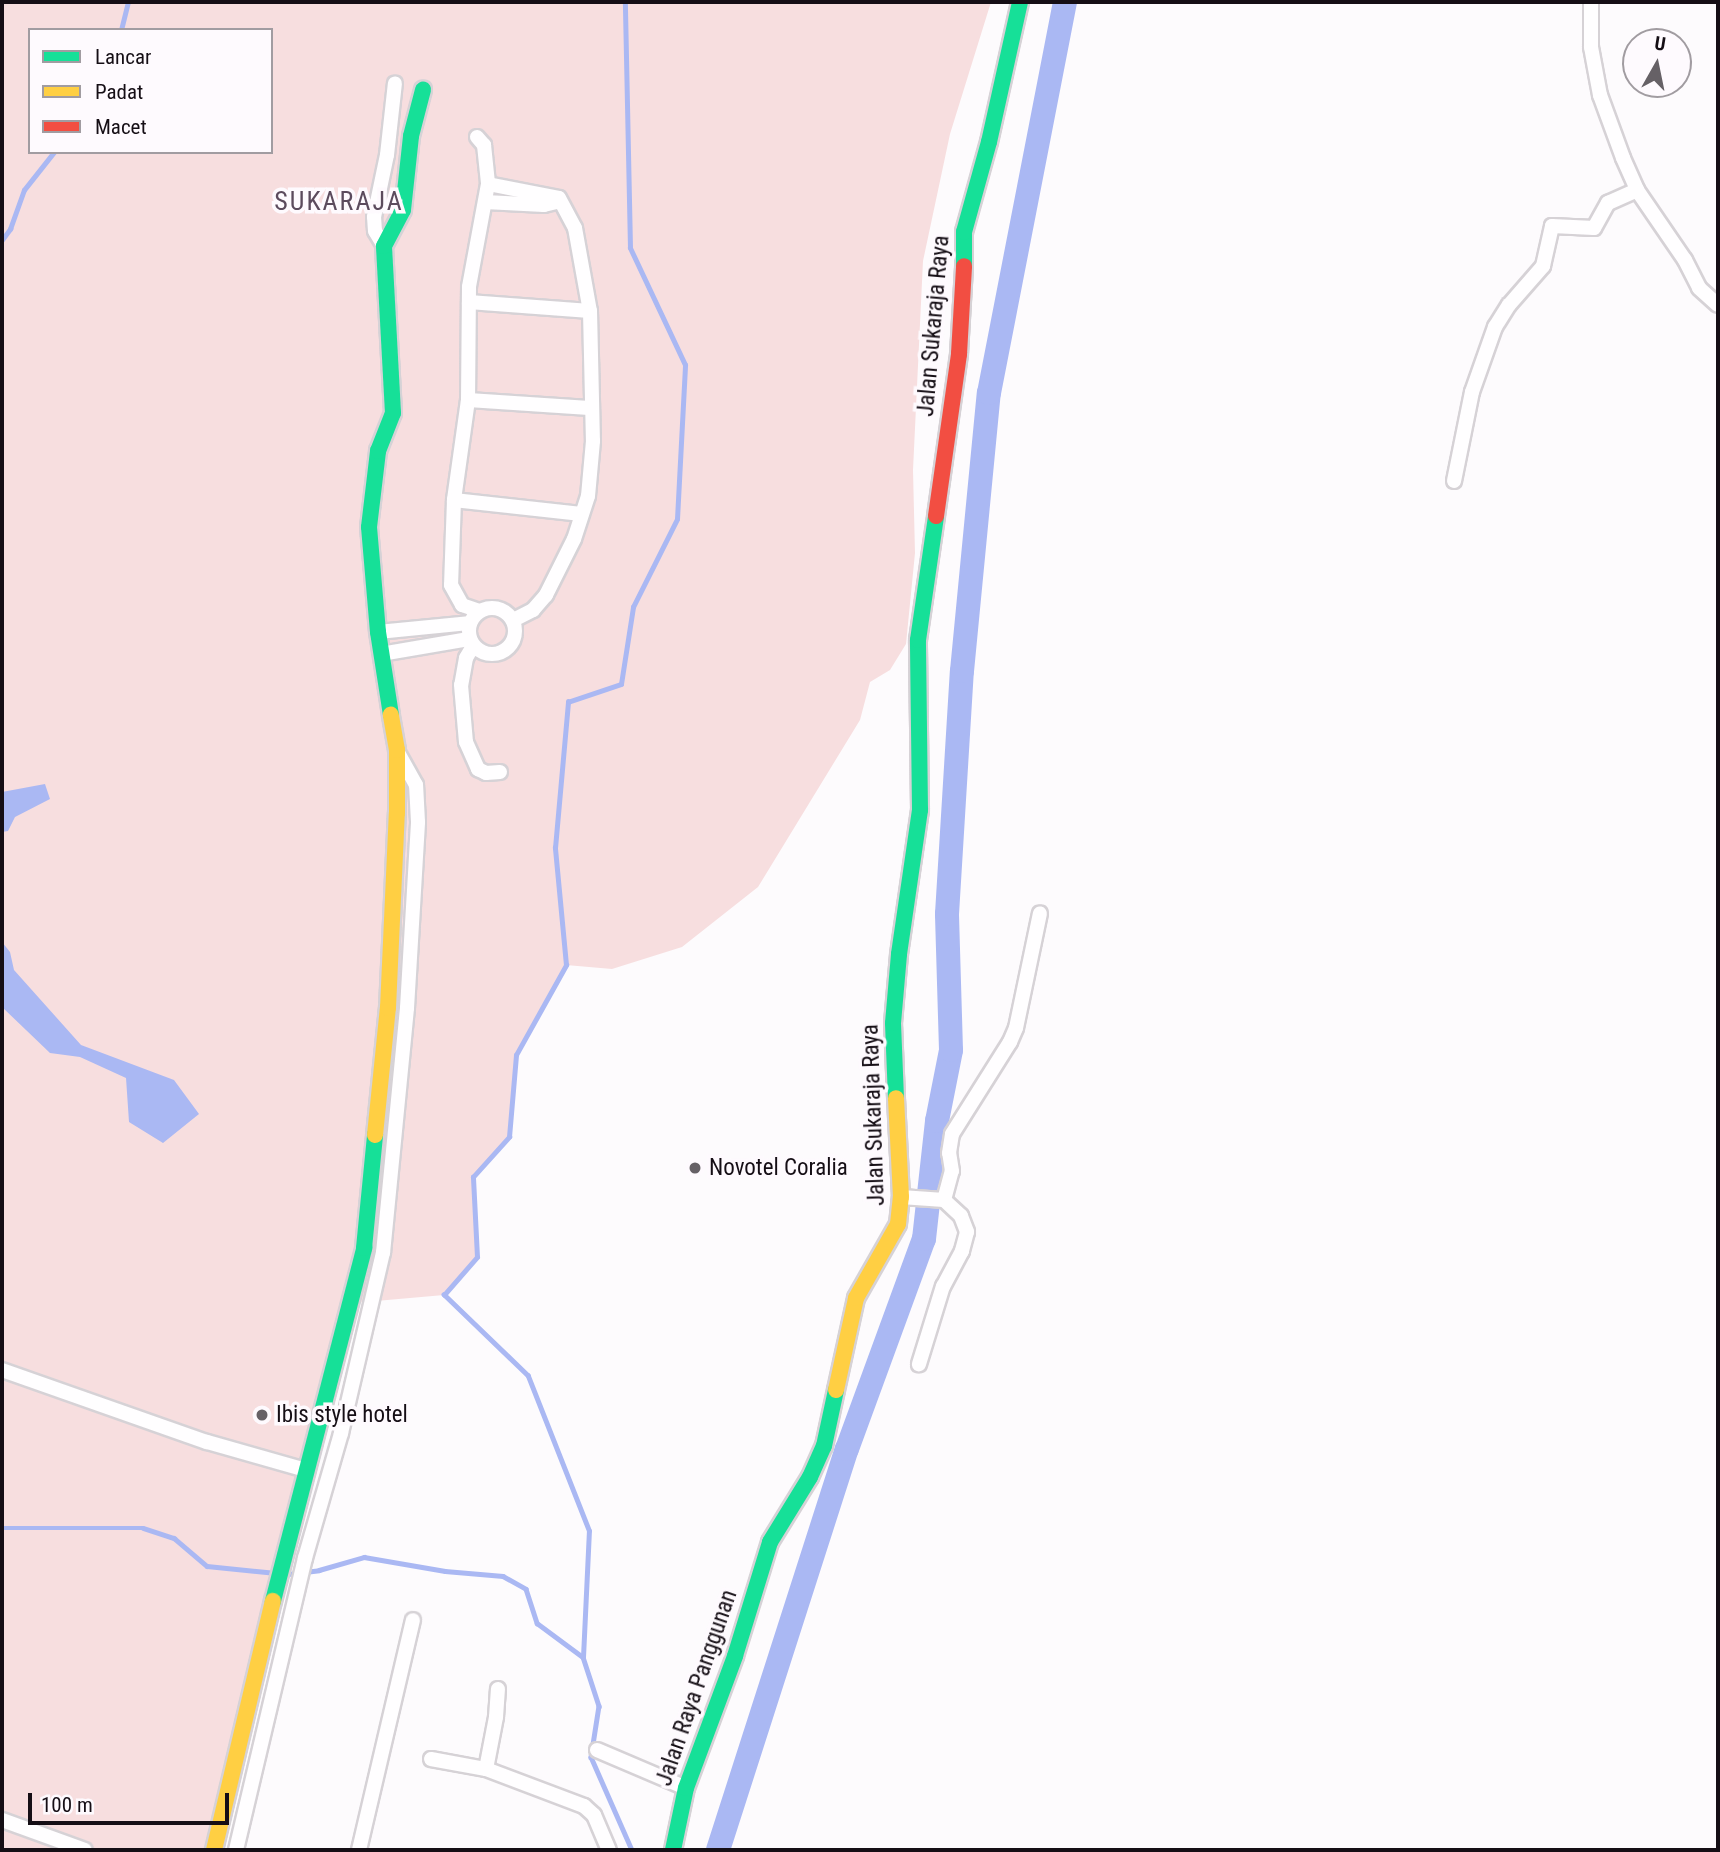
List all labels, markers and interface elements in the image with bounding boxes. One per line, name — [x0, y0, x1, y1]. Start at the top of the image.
legend — [28, 28, 273, 154]
north arrow — [1622, 28, 1692, 98]
text: U — [1653, 32, 1667, 56]
text: Lancar — [95, 45, 151, 69]
text: Padat — [95, 80, 143, 104]
text: Macet — [95, 115, 147, 139]
district label: SUKARAJA — [275, 186, 403, 218]
street label: Jalan Sukaraja Raya — [912, 234, 956, 418]
street label: Jalan Sukaraja Raya — [857, 1024, 891, 1206]
place label: Novotel Coralia — [709, 1154, 848, 1182]
marker: Novotel Coralia — [687, 1160, 703, 1176]
place label: Ibis style hotel — [276, 1401, 408, 1429]
marker: Ibis style hotel — [254, 1407, 270, 1423]
street label: Jalan Raya Panggunan — [651, 1586, 743, 1790]
scale bar — [32, 1778, 233, 1822]
text: 100 m — [41, 1793, 93, 1817]

